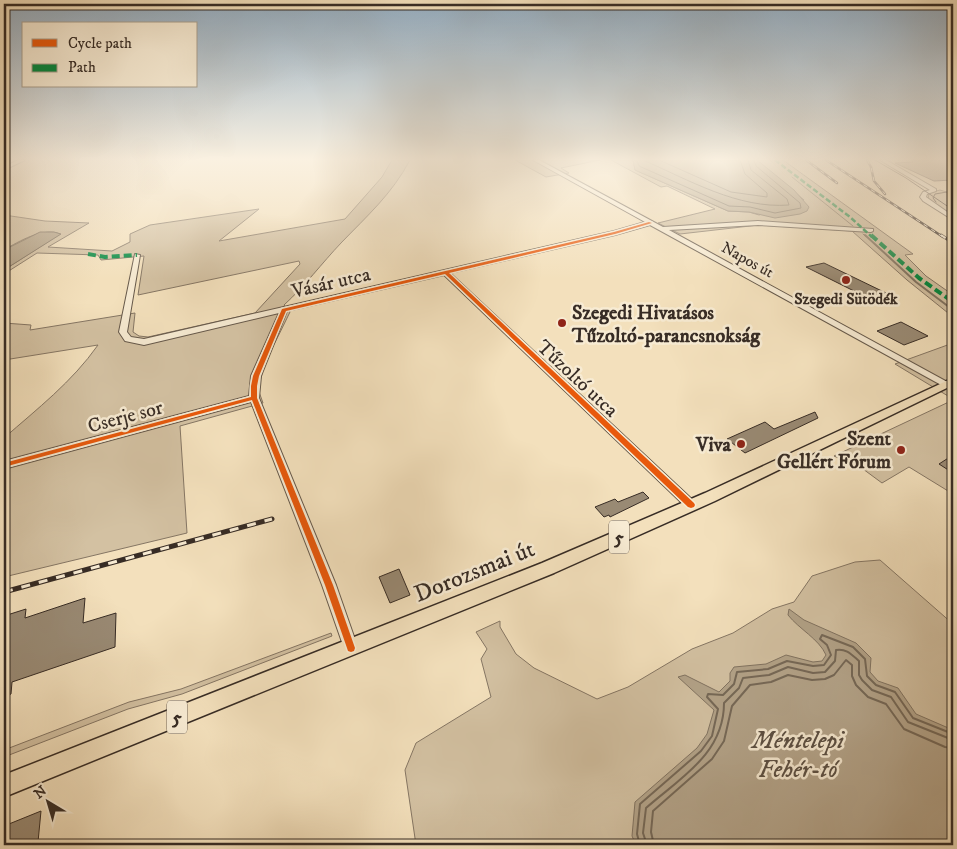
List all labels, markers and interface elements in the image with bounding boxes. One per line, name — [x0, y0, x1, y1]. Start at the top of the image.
legend — [22, 22, 198, 88]
text: Cycle path — [68, 34, 132, 53]
text: Path — [68, 58, 96, 77]
street label: Napos út — [718, 237, 777, 282]
street label: Vásár utca — [289, 262, 374, 305]
marker: Szegedi Sütödék — [840, 274, 852, 286]
place label: Szegedi Sütödék — [794, 289, 899, 309]
place label: Szegedi Hivatásos Tűzoltó-parancsnokság — [571, 301, 761, 349]
marker: Szegedi Hivatásos Tűzoltó-parancsnokság — [556, 317, 568, 329]
street label: Tűzoltó utca — [531, 335, 623, 423]
street label: Cserje sor — [85, 395, 166, 439]
place label: Szent Gellért Fórum — [777, 427, 892, 475]
place label: Viva — [695, 433, 731, 458]
marker: Viva — [735, 438, 747, 450]
marker: Szent Gellért Fórum — [895, 444, 907, 456]
road number: 5 — [609, 520, 629, 554]
street label: Dorozsmai út — [410, 534, 539, 610]
road number: 5 — [167, 700, 187, 734]
water label: Méntelepi Fehér-tó — [750, 725, 845, 785]
north arrow — [22, 776, 72, 826]
text: N — [31, 782, 51, 803]

